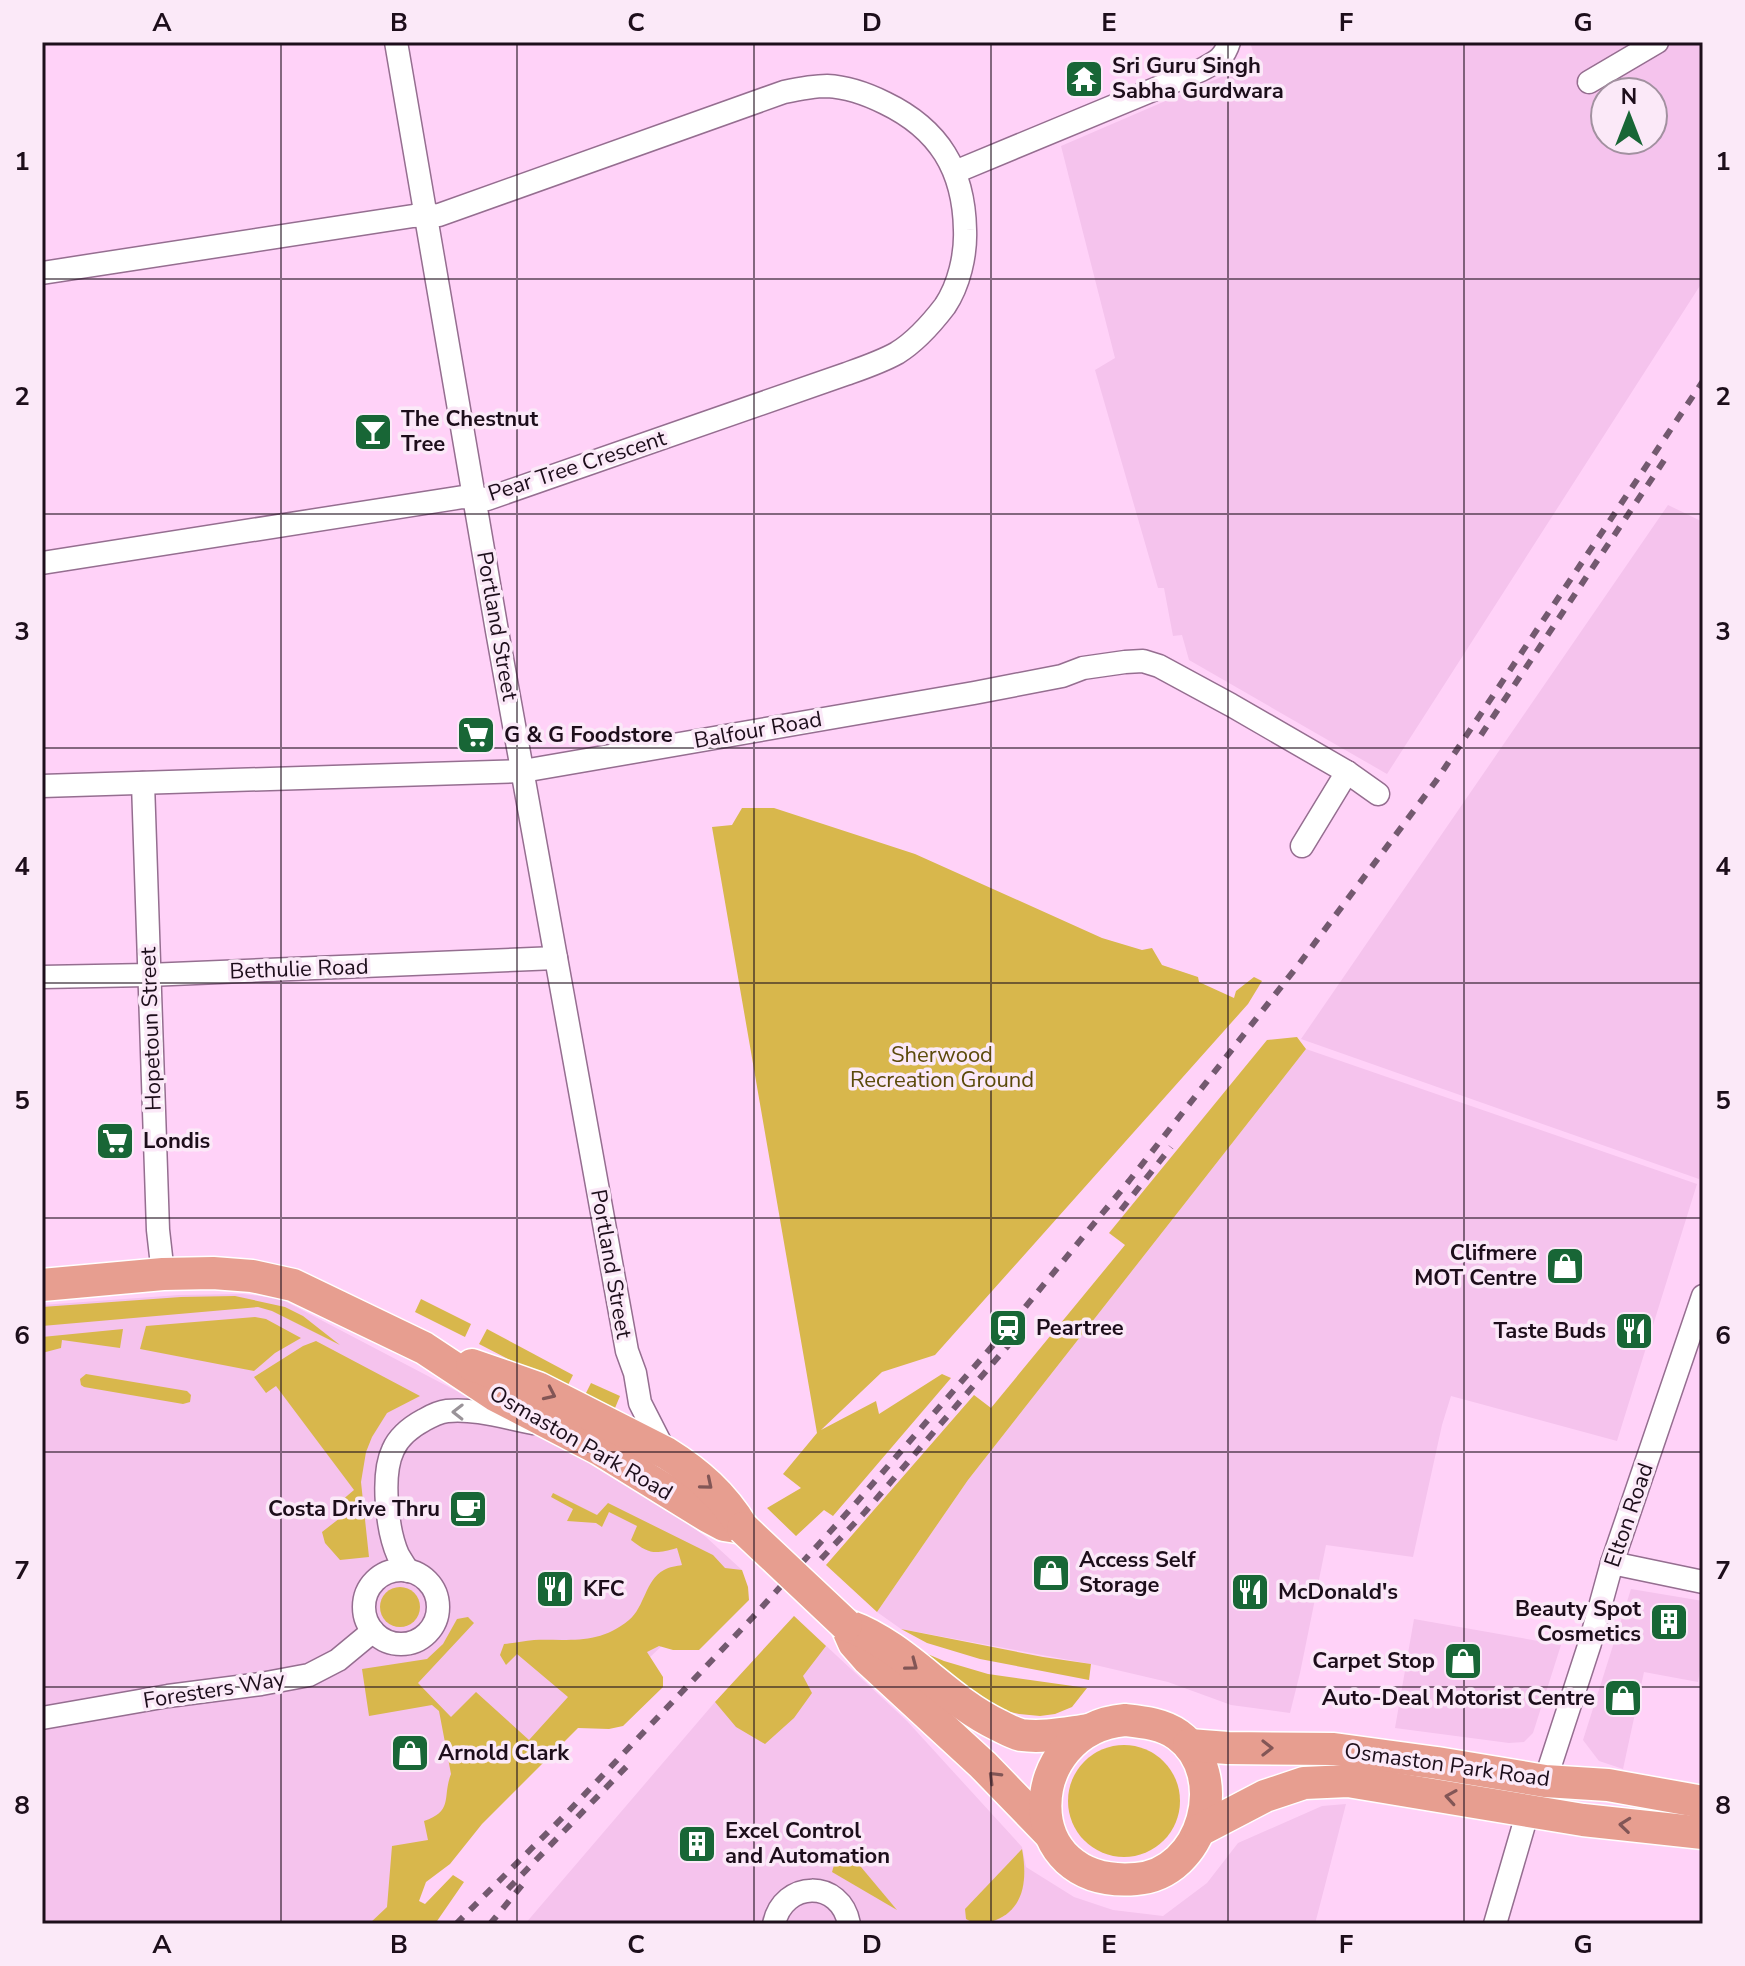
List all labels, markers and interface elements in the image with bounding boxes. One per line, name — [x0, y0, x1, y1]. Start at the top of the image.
text: A — [152, 5, 172, 40]
text: B — [390, 5, 408, 40]
text: C — [627, 5, 645, 40]
text: D — [862, 5, 882, 40]
text: E — [1101, 5, 1117, 40]
text: F — [1339, 5, 1353, 40]
text: G — [1573, 5, 1593, 40]
place label: Sri Guru Singh Sabha Gurdwara — [1112, 51, 1284, 106]
temple icon: Sri Guru Singh Sabha Gurdwara — [1063, 58, 1105, 100]
north arrow — [1589, 76, 1669, 156]
text: N — [1621, 82, 1637, 112]
text: 1 — [14, 144, 30, 179]
text: 1 — [1715, 144, 1731, 179]
text: 2 — [14, 379, 30, 414]
text: 2 — [1715, 379, 1731, 414]
place label: The Chestnut Tree — [401, 404, 539, 459]
bar icon: The Chestnut Tree — [352, 411, 394, 453]
street label: Pear Tree Crescent — [484, 423, 670, 509]
street label: Portland Street — [469, 549, 525, 703]
text: 3 — [14, 614, 30, 649]
text: 3 — [1715, 614, 1731, 649]
street label: Balfour Road — [692, 704, 824, 756]
supermarket icon: G & G Foodstore — [455, 714, 497, 756]
place label: G & G Foodstore — [504, 720, 673, 750]
text: 4 — [14, 849, 30, 884]
text: 4 — [1715, 849, 1731, 884]
street label: Hopetoun Street — [133, 946, 169, 1111]
street label: Bethulie Road — [229, 952, 369, 986]
park label: Sherwood Recreation Ground — [850, 1040, 1034, 1095]
text: 5 — [14, 1083, 30, 1118]
text: 5 — [1715, 1083, 1731, 1118]
supermarket icon: Londis — [94, 1120, 136, 1162]
place label: Londis — [143, 1126, 210, 1156]
street label: Portland Street — [583, 1187, 639, 1341]
place label: Clifmere MOT Centre — [1414, 1238, 1537, 1293]
shop icon: Clifmere MOT Centre — [1544, 1245, 1586, 1287]
station icon: Peartree — [987, 1307, 1029, 1349]
restaurant icon: Taste Buds — [1613, 1310, 1655, 1352]
place label: Peartree — [1036, 1313, 1124, 1343]
place label: Taste Buds — [1493, 1316, 1606, 1346]
text: 6 — [14, 1318, 30, 1353]
text: 6 — [1715, 1318, 1731, 1353]
street label: Osmaston Park Road — [484, 1378, 678, 1508]
one-way arrow — [541, 1384, 556, 1400]
one-way arrow — [451, 1403, 464, 1421]
street label: Elton Road — [1597, 1459, 1661, 1571]
one-way arrow — [698, 1474, 713, 1489]
cafe icon: Costa Drive Thru — [447, 1488, 489, 1530]
place label: Costa Drive Thru — [268, 1494, 440, 1524]
place label: Access Self Storage — [1079, 1545, 1197, 1600]
shop icon: Access Self Storage — [1030, 1552, 1072, 1594]
text: 7 — [14, 1553, 30, 1588]
text: 7 — [1715, 1553, 1731, 1588]
restaurant icon: KFC — [534, 1568, 576, 1610]
restaurant icon: McDonald's — [1229, 1571, 1271, 1613]
place label: KFC — [583, 1574, 625, 1604]
place label: McDonald's — [1278, 1577, 1398, 1607]
place label: Beauty Spot Cosmetics — [1515, 1594, 1642, 1649]
building icon: Beauty Spot Cosmetics — [1648, 1601, 1690, 1643]
shop icon: Carpet Stop — [1442, 1640, 1484, 1682]
place label: Carpet Stop — [1312, 1646, 1435, 1676]
one-way arrow — [903, 1656, 918, 1670]
street label: Foresters Way — [141, 1664, 288, 1716]
shop icon: Auto-Deal Motorist Centre — [1602, 1677, 1644, 1719]
place label: Auto-Deal Motorist Centre — [1322, 1683, 1595, 1713]
shop icon: Arnold Clark — [389, 1732, 431, 1774]
street label: Osmaston Park Road — [1342, 1736, 1552, 1794]
place label: Arnold Clark — [438, 1738, 570, 1768]
one-way arrow — [1261, 1739, 1274, 1757]
one-way arrow — [989, 1772, 1003, 1786]
text: 8 — [14, 1788, 30, 1823]
text: 8 — [1715, 1788, 1731, 1823]
one-way arrow — [1444, 1789, 1458, 1806]
place label: Excel Control and Automation — [725, 1816, 890, 1871]
one-way arrow — [1619, 1816, 1632, 1833]
building icon: Excel Control and Automation — [676, 1823, 718, 1865]
text: A — [152, 1927, 172, 1962]
text: B — [390, 1927, 408, 1962]
text: C — [627, 1927, 645, 1962]
text: D — [862, 1927, 882, 1962]
text: E — [1101, 1927, 1117, 1962]
text: F — [1339, 1927, 1353, 1962]
text: G — [1573, 1927, 1593, 1962]

